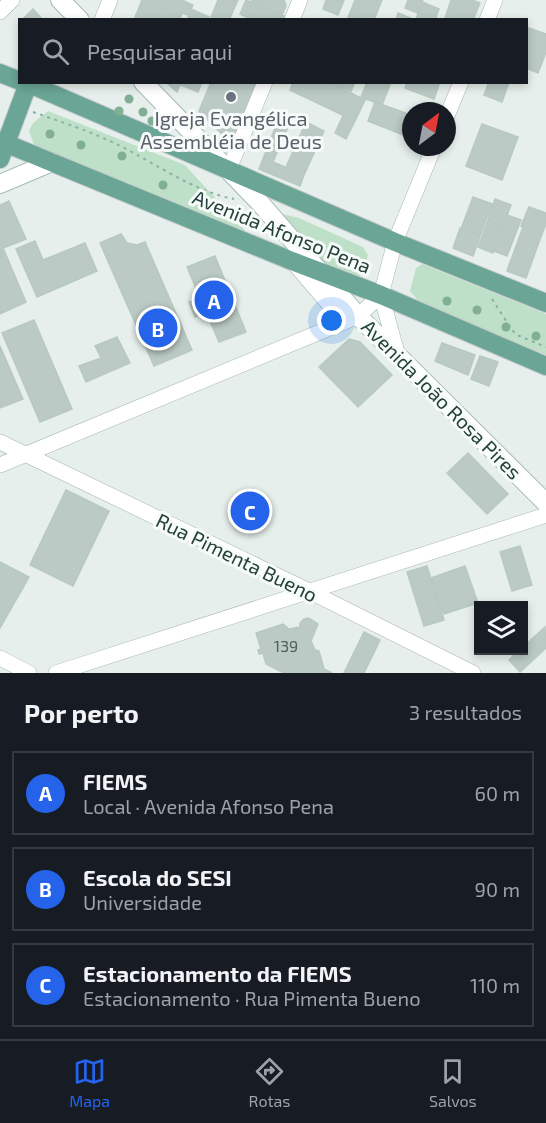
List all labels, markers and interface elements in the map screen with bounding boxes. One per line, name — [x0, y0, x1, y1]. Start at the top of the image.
search box — [18, 18, 528, 84]
icon: search — [39, 35, 72, 68]
text: Pesquisar aqui — [87, 38, 233, 64]
marker: Igreja Evangélica Assembléia de Deus — [224, 90, 238, 104]
north arrow — [402, 102, 456, 156]
place label: Igreja Evangélica Assembléia de Deus — [140, 106, 322, 153]
street label: Avenida Afonso Pena — [189, 184, 375, 278]
pin: A — [194, 278, 234, 322]
pin: B — [138, 306, 178, 350]
your location — [317, 306, 346, 335]
street label: Avenida João Rosa Pires — [357, 314, 527, 484]
pin: C — [230, 488, 270, 534]
street label: Rua Pimenta Bueno — [152, 508, 322, 606]
map controls — [474, 601, 528, 655]
button: layers — [474, 601, 528, 655]
house number: 139 — [274, 636, 298, 655]
text: Por perto — [24, 697, 139, 728]
text: 3 resultados — [409, 700, 522, 724]
text: FIEMS — [83, 768, 147, 794]
text: A — [39, 781, 52, 805]
text: 60 m — [475, 781, 520, 805]
text: Local · Avenida Afonso Pena — [83, 794, 334, 818]
text: Escola do SESI — [83, 864, 232, 890]
text: B — [39, 877, 52, 901]
text: 90 m — [475, 877, 520, 901]
text: Universidade — [83, 890, 202, 914]
text: Estacionamento da FIEMS — [83, 960, 352, 986]
text: C — [40, 973, 51, 997]
text: 110 m — [470, 973, 520, 997]
text: Estacionamento · Rua Pimenta Bueno — [83, 986, 421, 1010]
tab: Mapa — [69, 1055, 110, 1110]
tab: Rotas — [249, 1055, 291, 1110]
tab: Salvos — [429, 1055, 477, 1110]

